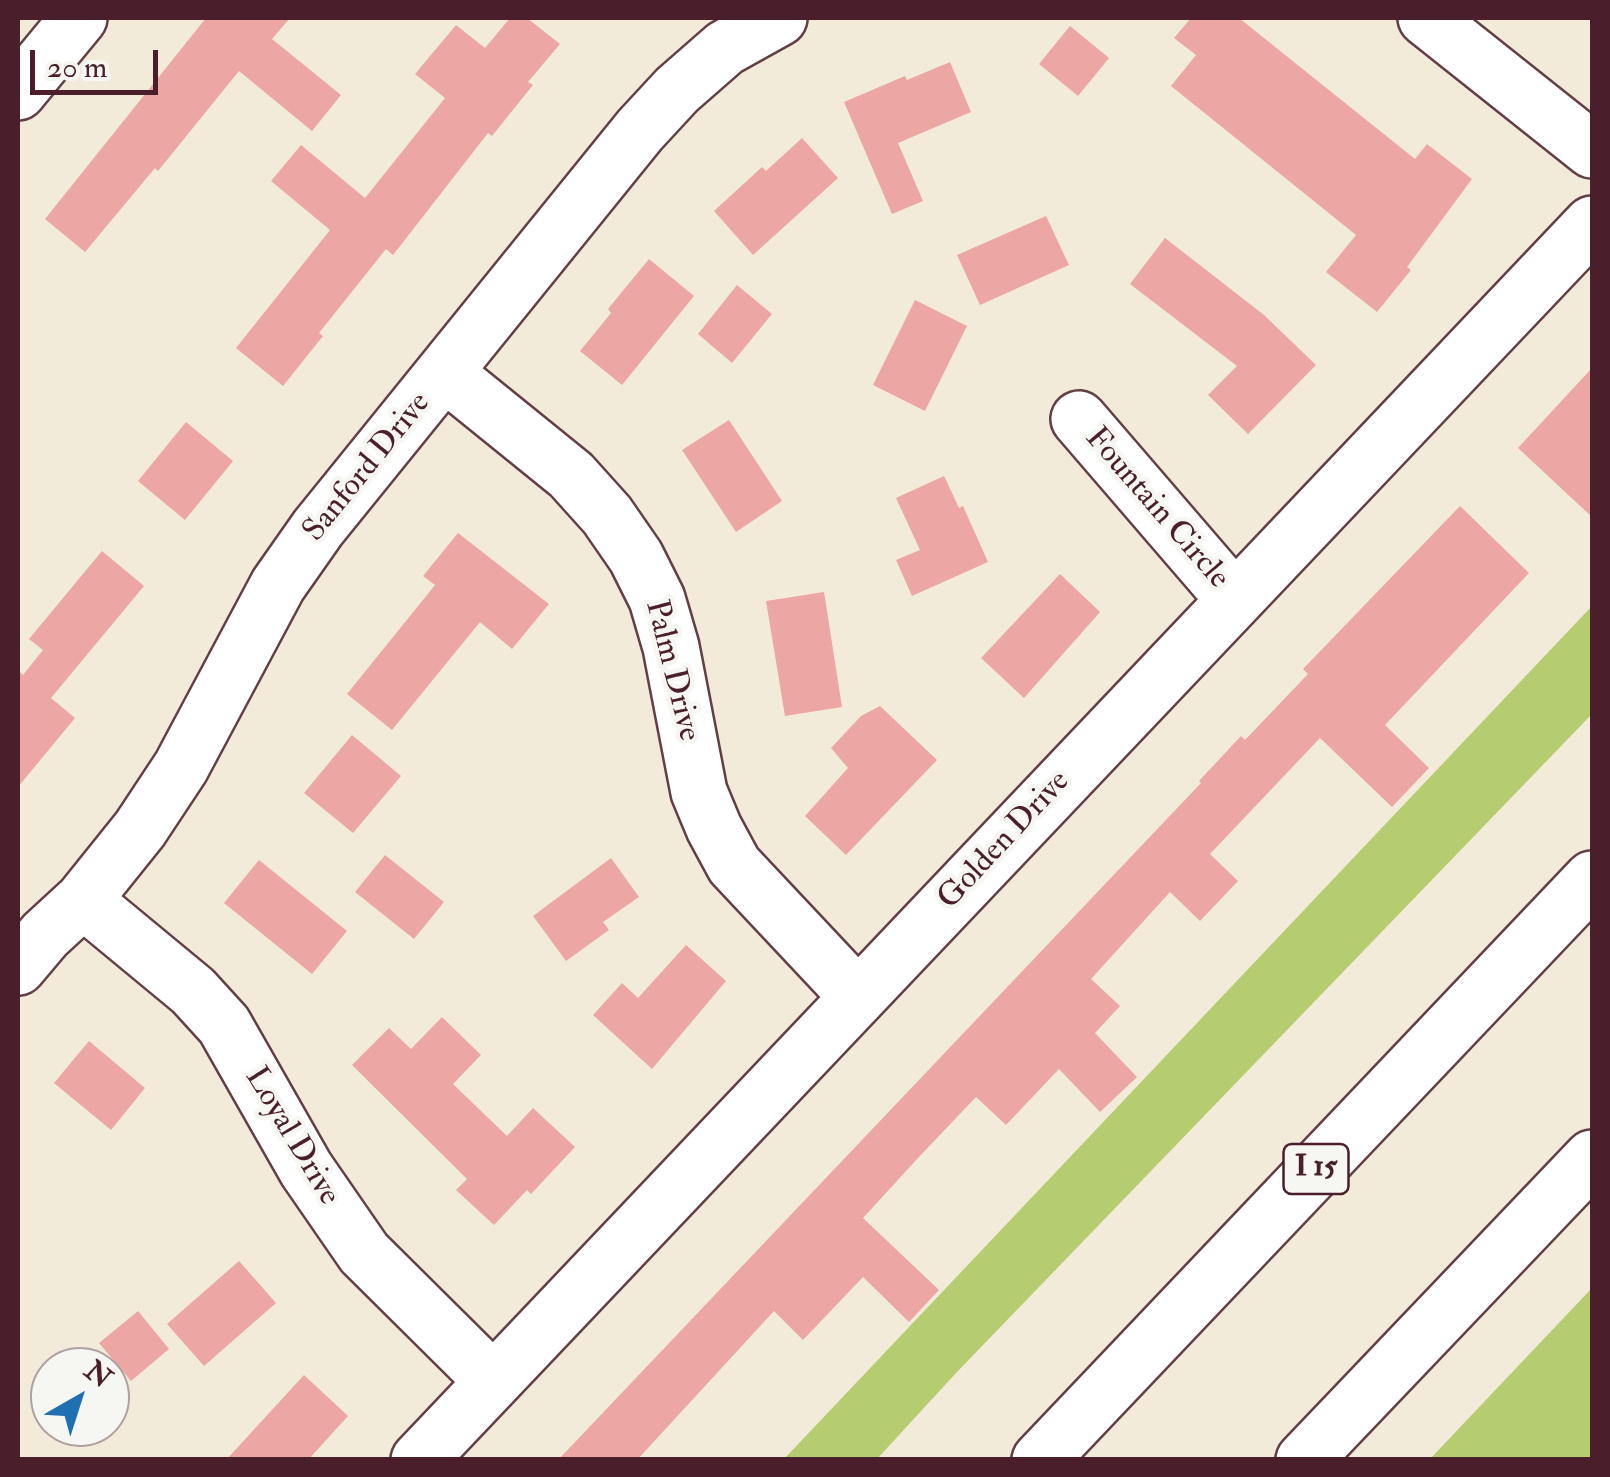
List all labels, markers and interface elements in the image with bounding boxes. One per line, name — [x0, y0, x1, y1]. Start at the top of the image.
scale bar — [35, 30, 162, 92]
text: 20 m — [47, 49, 107, 86]
street label: Sanford Drive — [296, 386, 440, 550]
street label: Fountain Circle — [1076, 421, 1236, 597]
street label: Palm Drive — [635, 596, 707, 746]
street label: Golden Drive — [931, 764, 1079, 918]
street label: Loyal Drive — [235, 1061, 347, 1213]
road number: I 15 — [1284, 1144, 1348, 1194]
north arrow — [30, 1347, 130, 1447]
text: N — [77, 1353, 119, 1396]

